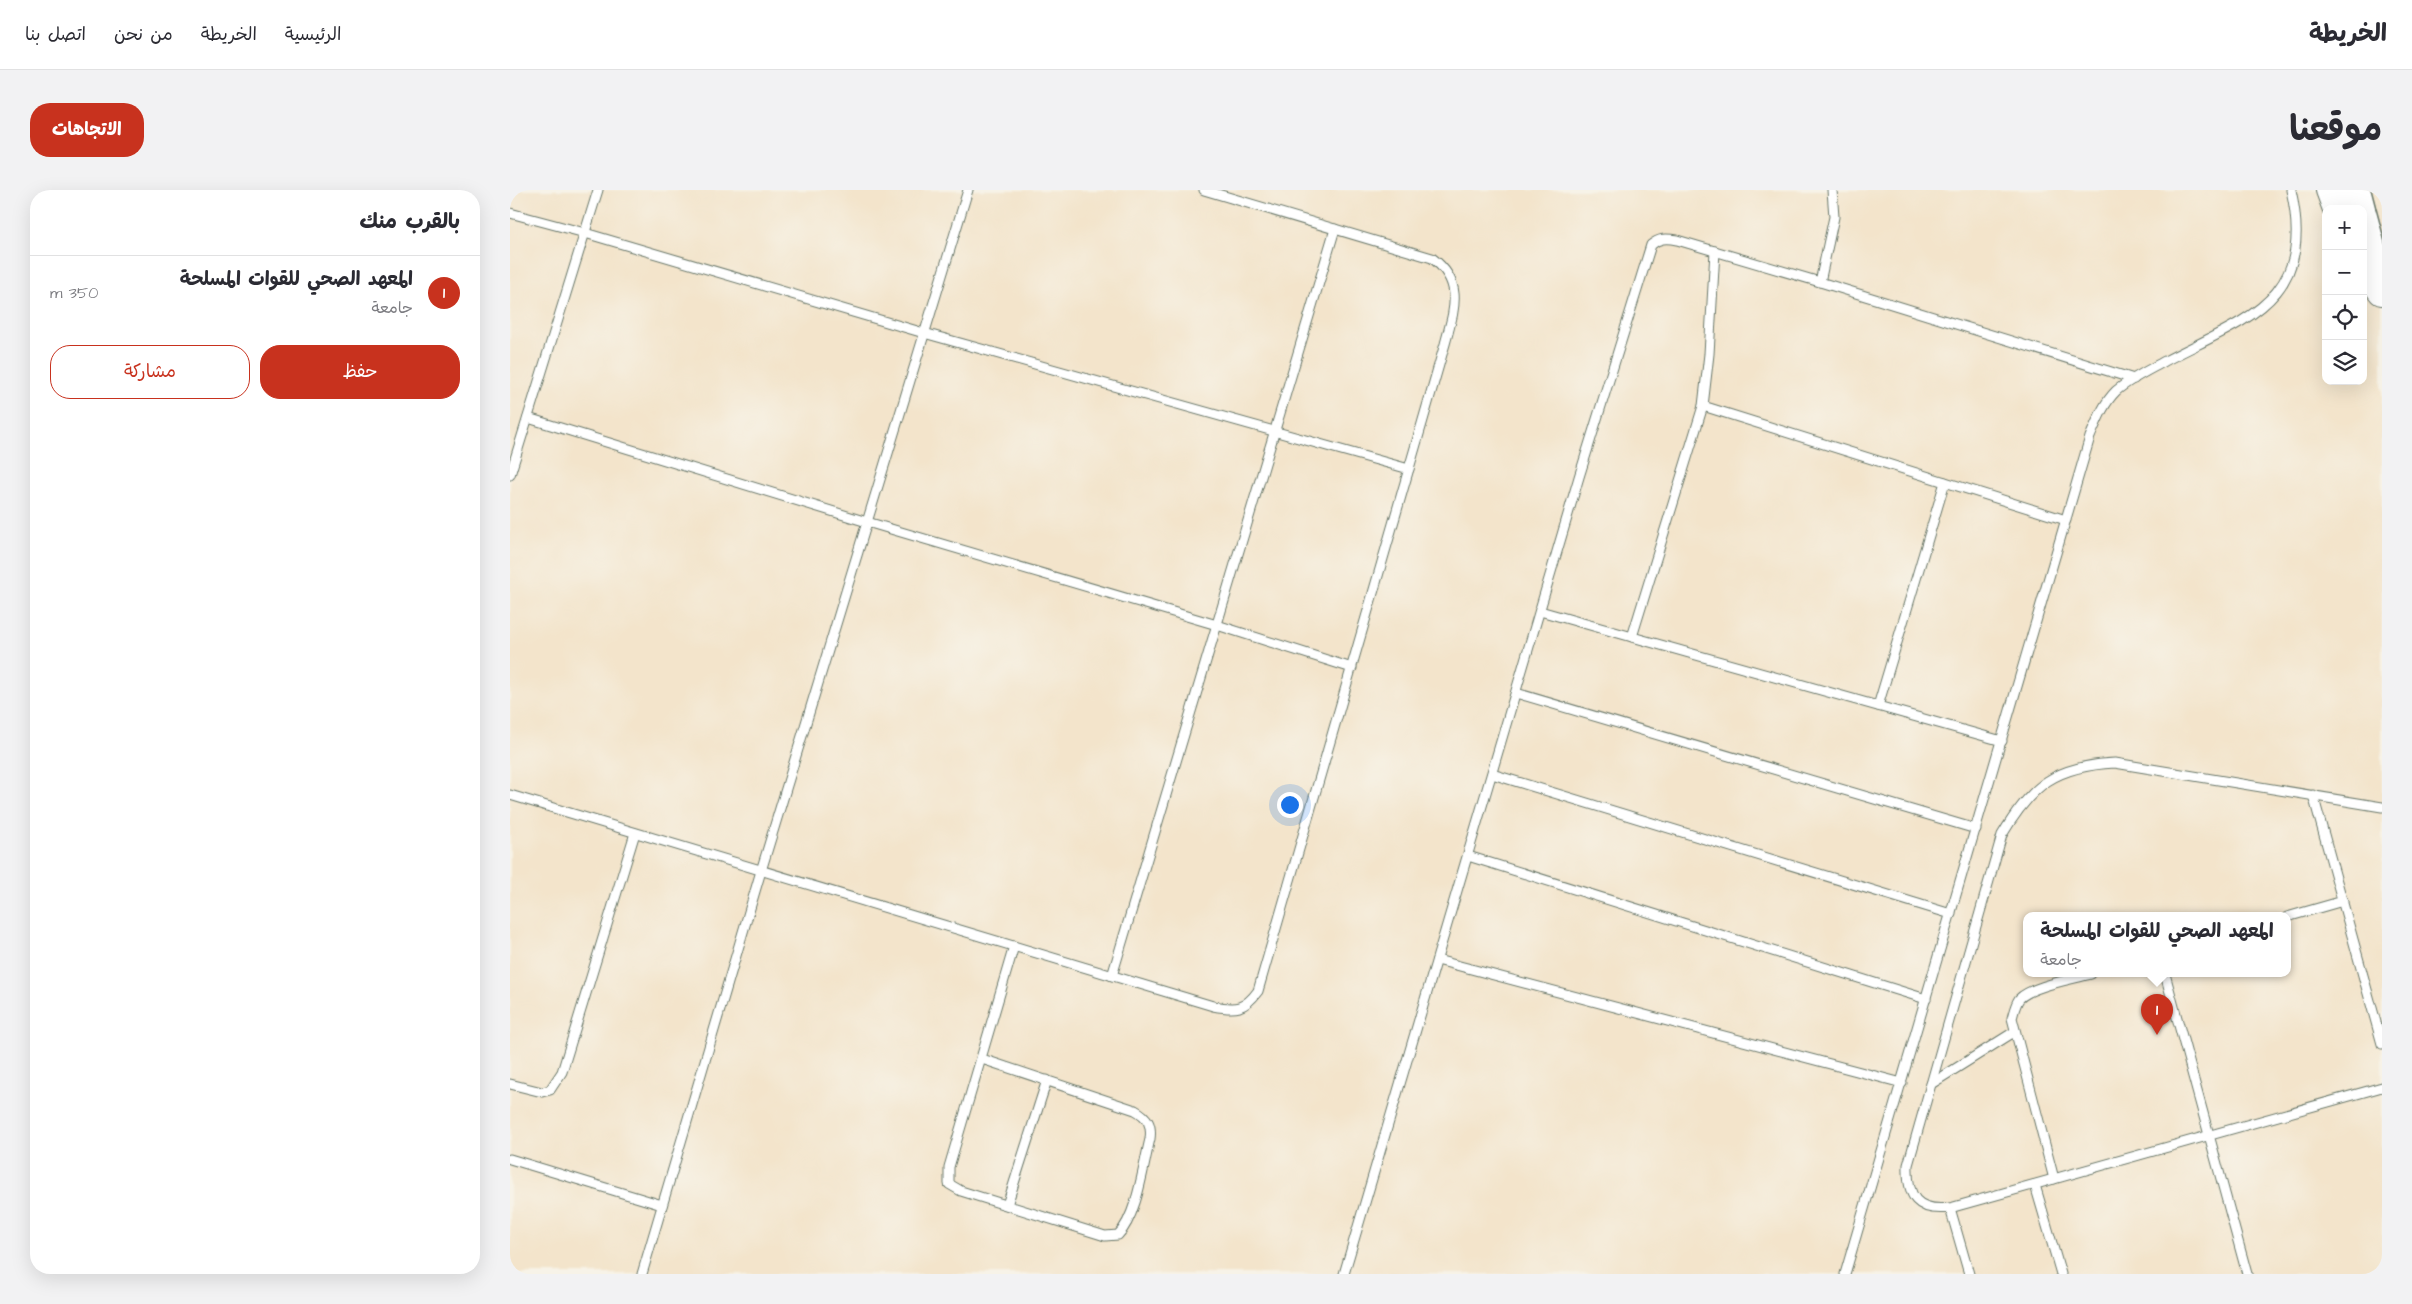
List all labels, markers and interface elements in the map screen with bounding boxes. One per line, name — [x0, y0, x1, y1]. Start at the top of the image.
text: الخريطة — [2309, 17, 2387, 51]
text: اتصل بنا — [25, 22, 86, 47]
text: من نحن — [114, 22, 173, 47]
text: الخريطة — [201, 22, 257, 47]
text: الرئيسية — [285, 22, 341, 47]
button: الاتجاهات — [30, 103, 144, 157]
text: موقعنا — [2289, 105, 2382, 154]
map controls — [2322, 205, 2367, 385]
button: + — [2322, 205, 2367, 250]
text: بالقرب منك — [359, 207, 460, 236]
button: − — [2322, 250, 2367, 295]
text: المعهد الصحي للقوات المسلحة — [180, 266, 413, 293]
text: 350 m — [50, 282, 98, 304]
text: 1 — [443, 282, 445, 304]
button: locate — [2322, 295, 2367, 340]
text: جامعة — [371, 297, 413, 319]
button: layers — [2322, 340, 2367, 385]
button: مشاركة — [50, 345, 250, 399]
button: حفظ — [260, 345, 460, 399]
your location — [1277, 792, 1303, 818]
popup — [2023, 912, 2291, 977]
text: المعهد الصحي للقوات المسلحة — [2040, 918, 2274, 945]
text: جامعة — [2040, 949, 2082, 971]
pin: 1 — [2141, 994, 2173, 1035]

